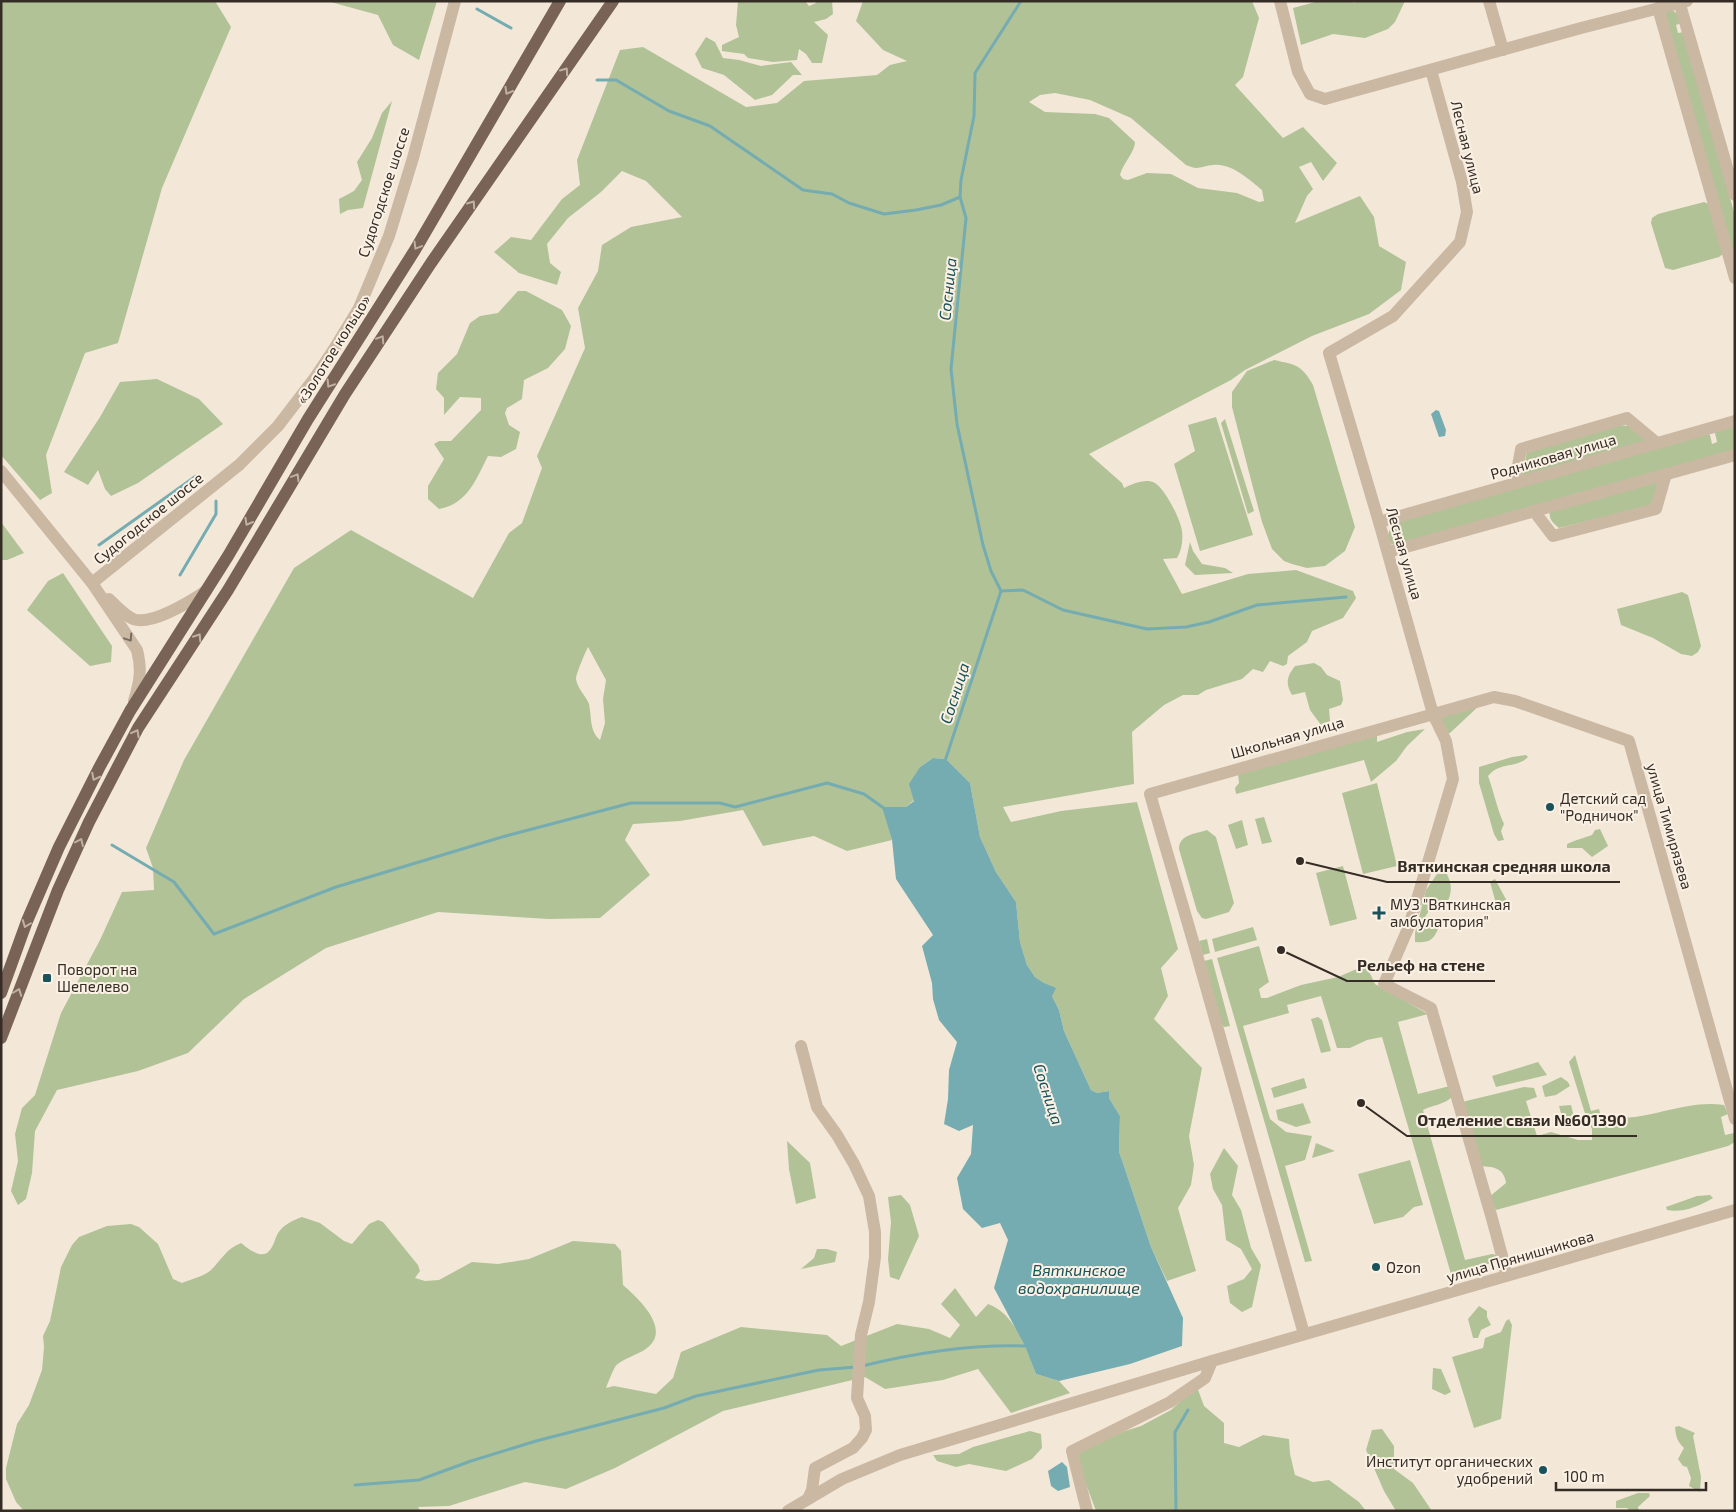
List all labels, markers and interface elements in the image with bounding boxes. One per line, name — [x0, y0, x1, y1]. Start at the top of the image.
one-way arrow — [559, 67, 568, 77]
one-way arrow — [504, 85, 514, 94]
street label: Лесная улица — [1447, 98, 1488, 196]
street label: Судогодское шоссе — [353, 125, 413, 260]
one-way arrow — [466, 200, 475, 210]
one-way arrow — [414, 241, 424, 250]
water label: Сосница — [934, 257, 960, 321]
street label: «Золотое кольцо» — [292, 291, 374, 407]
one-way arrow — [375, 335, 384, 344]
one-way arrow — [327, 378, 337, 387]
street label: Родниковая улица — [1488, 429, 1618, 484]
street label: Судогодское шоссе — [90, 468, 207, 568]
one-way arrow — [289, 473, 299, 482]
street label: Лесная улица — [1382, 505, 1427, 602]
one-way arrow — [244, 516, 254, 525]
one-way arrow — [123, 633, 133, 642]
one-way arrow — [192, 633, 201, 642]
water label: Сосница — [935, 660, 973, 726]
street label: Школьная улица — [1228, 712, 1346, 763]
one-way arrow — [130, 729, 140, 738]
street label: улица Тимирязева — [1642, 761, 1697, 891]
one-way arrow — [91, 772, 101, 781]
place label: Детский сад "Родничок" — [1560, 789, 1646, 824]
marker: Детский сад "Родничок" — [1544, 801, 1556, 813]
one-way arrow — [74, 838, 84, 847]
callout: Вяткинская средняя школа — [1387, 851, 1620, 882]
text: Вяткинская средняя школа — [1397, 856, 1611, 875]
place label: МУЗ "Вяткинская амбулатория" — [1390, 895, 1511, 931]
marker: МУЗ "Вяткинская амбулатория" — [1372, 906, 1386, 920]
one-way arrow — [22, 919, 32, 928]
callout: Рельеф на стене — [1347, 950, 1495, 981]
text: Рельеф на стене — [1357, 955, 1485, 974]
place label: Поворот на Шепелево — [57, 960, 137, 995]
marker: Поворот на Шепелево — [41, 972, 53, 984]
one-way arrow — [12, 989, 22, 997]
water label: Сосница — [1030, 1061, 1068, 1127]
callout: Отделение связи №601390 — [1407, 1105, 1637, 1136]
text: Отделение связи №601390 — [1417, 1110, 1627, 1129]
street label: улица Прянишникова — [1444, 1226, 1596, 1287]
place label: Ozon — [1386, 1258, 1421, 1276]
water label: Вяткинское водохранилище — [1018, 1260, 1140, 1297]
marker: Ozon — [1370, 1261, 1382, 1273]
place label: Институт органических удобрений — [1366, 1452, 1533, 1488]
scale bar — [1556, 1460, 1706, 1492]
marker: Институт органических удобрений — [1537, 1464, 1549, 1476]
text: 100 m — [1564, 1467, 1605, 1485]

